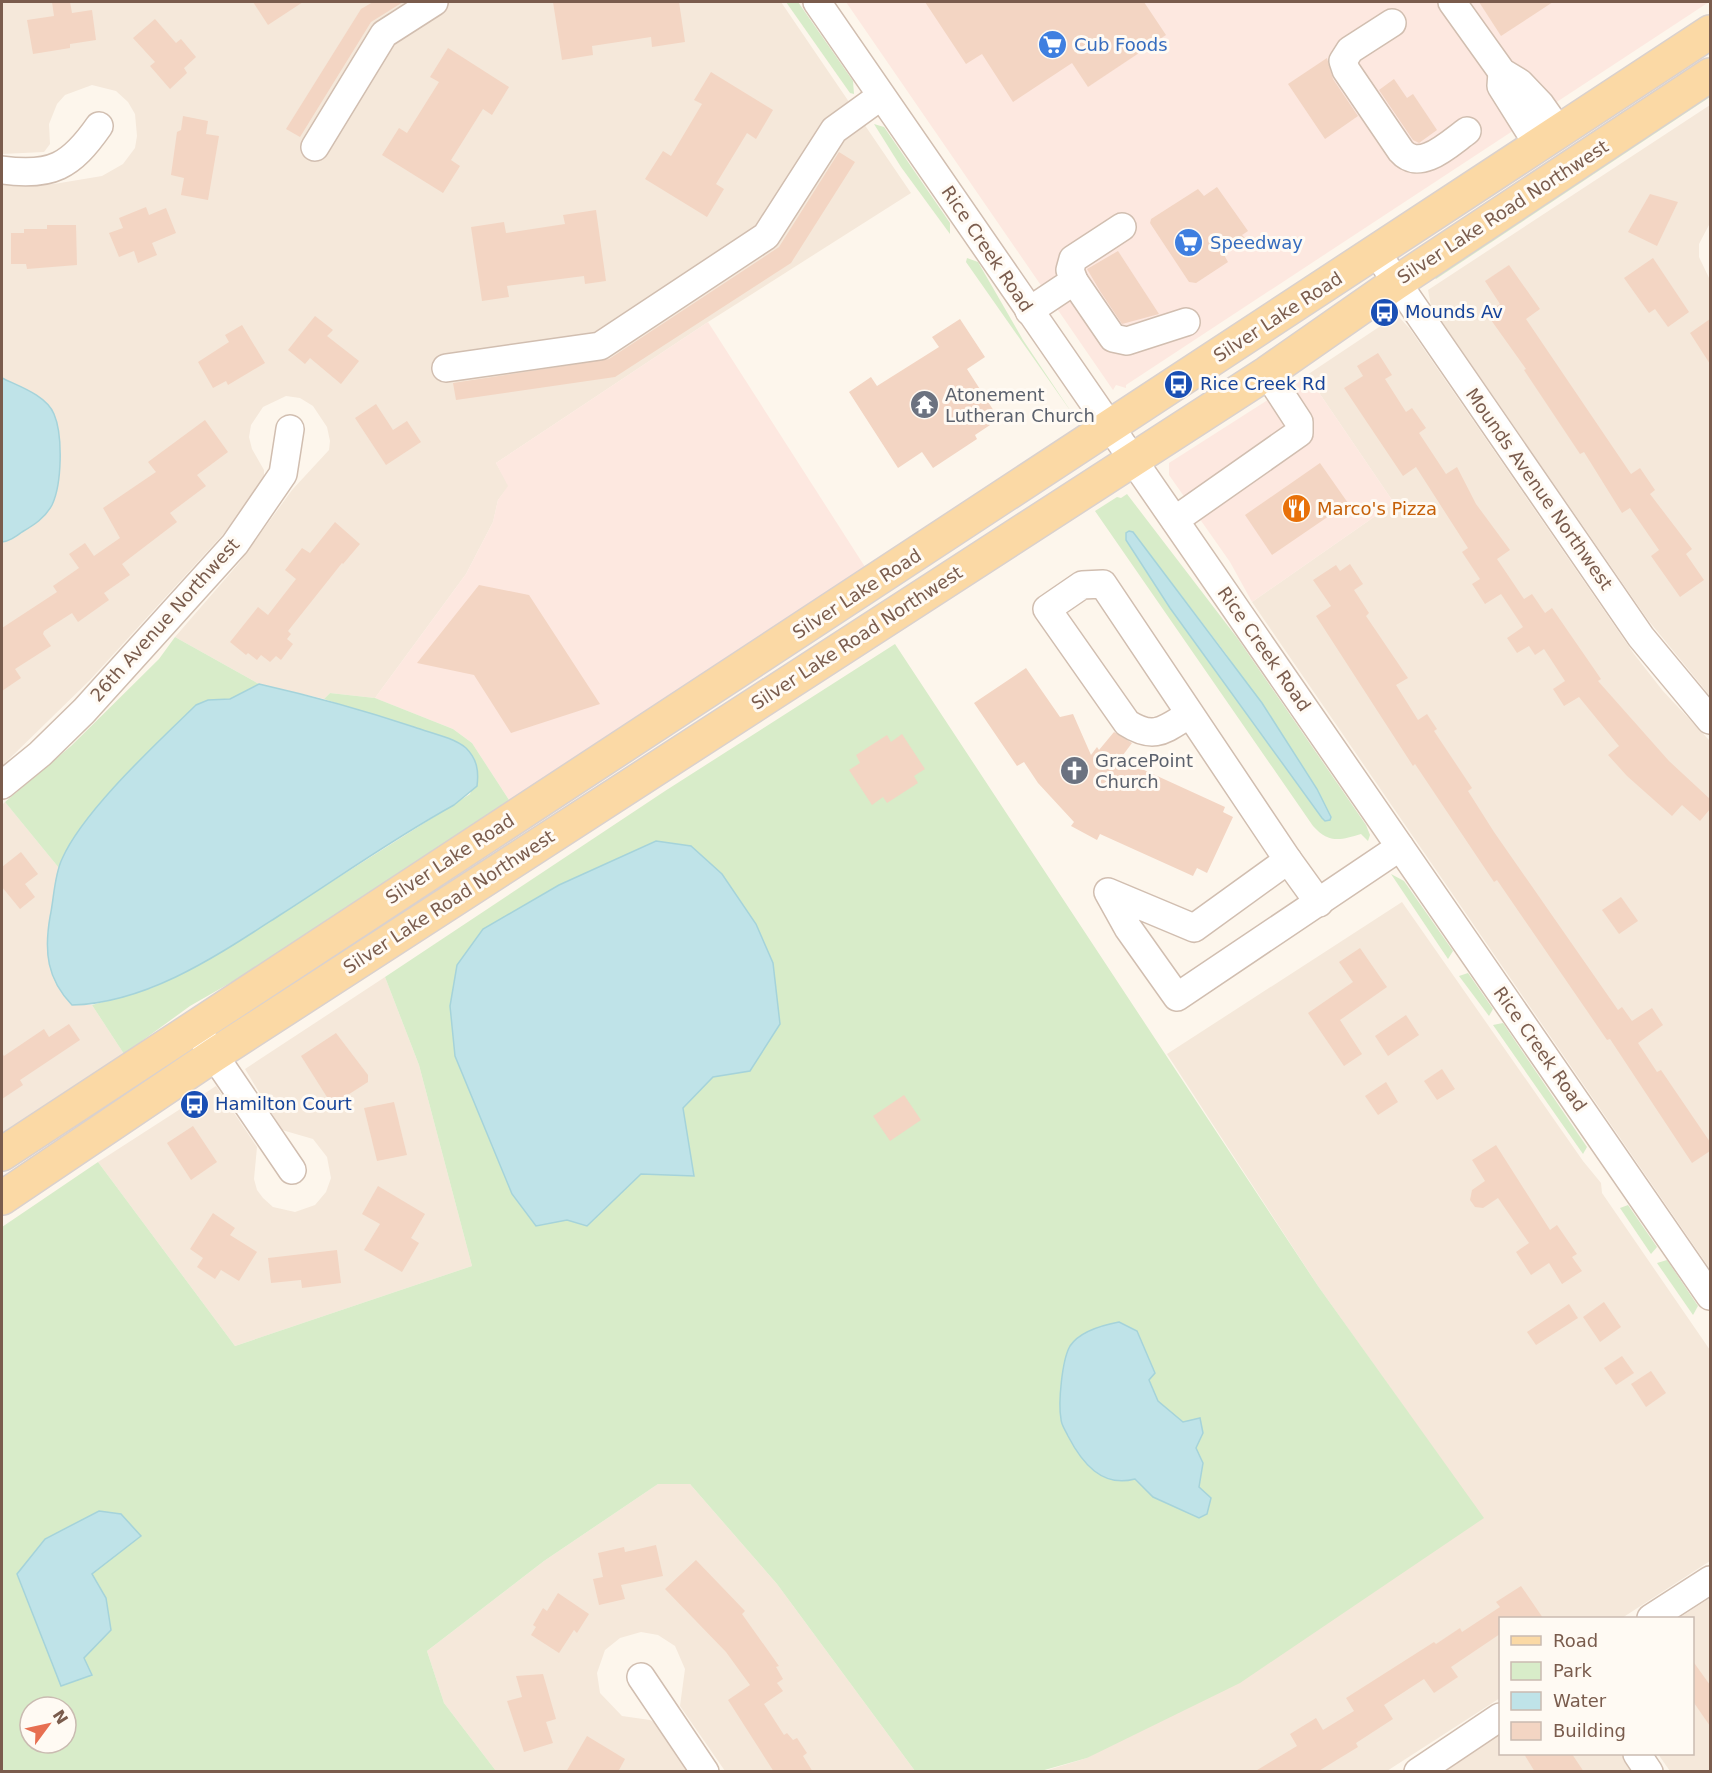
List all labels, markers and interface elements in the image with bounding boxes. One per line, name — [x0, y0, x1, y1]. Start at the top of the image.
supermarket icon: Cub Foods — [1037, 29, 1069, 61]
place label: Cub Foods — [1074, 34, 1168, 55]
street label: Silver Lake Road Northwest — [1393, 135, 1612, 288]
street label: Rice Creek Road — [938, 182, 1037, 316]
supermarket icon: Speedway — [1173, 227, 1205, 259]
place label: Speedway — [1210, 232, 1303, 253]
street label: Silver Lake Road — [1209, 267, 1346, 366]
bus stop icon: Mounds Av — [1368, 296, 1400, 328]
place label: Mounds Av — [1405, 301, 1503, 322]
bus stop icon: Rice Creek Rd — [1163, 368, 1195, 400]
place label: Rice Creek Rd — [1200, 373, 1326, 394]
place label: Atonement Lutheran Church — [945, 384, 1095, 426]
street label: Mounds Avenue Northwest — [1462, 384, 1617, 593]
temple icon: Atonement Lutheran Church — [908, 389, 940, 421]
restaurant icon: Marco's Pizza — [1280, 493, 1312, 525]
place label: Marco's Pizza — [1317, 498, 1437, 519]
street label: 26th Avenue Northwest — [86, 534, 243, 706]
street label: Silver Lake Road — [788, 544, 925, 643]
street label: Silver Lake Road Northwest — [747, 561, 966, 714]
street label: Rice Creek Road — [1214, 582, 1315, 715]
place label: GracePoint Church — [1095, 750, 1193, 792]
church icon: GracePoint Church — [1058, 755, 1090, 787]
street label: Silver Lake Road — [381, 809, 518, 908]
street label: Silver Lake Road Northwest — [339, 825, 558, 978]
street label: Rice Creek Road — [1490, 982, 1591, 1115]
bus stop icon: Hamilton Court — [178, 1088, 210, 1120]
place label: Hamilton Court — [215, 1093, 352, 1114]
legend — [1499, 1617, 1694, 1755]
text: Road — [1553, 1630, 1598, 1651]
text: Park — [1553, 1660, 1592, 1681]
text: Water — [1553, 1690, 1607, 1711]
north arrow — [18, 1695, 78, 1755]
text: N — [49, 1706, 72, 1728]
text: Building — [1553, 1720, 1626, 1741]

